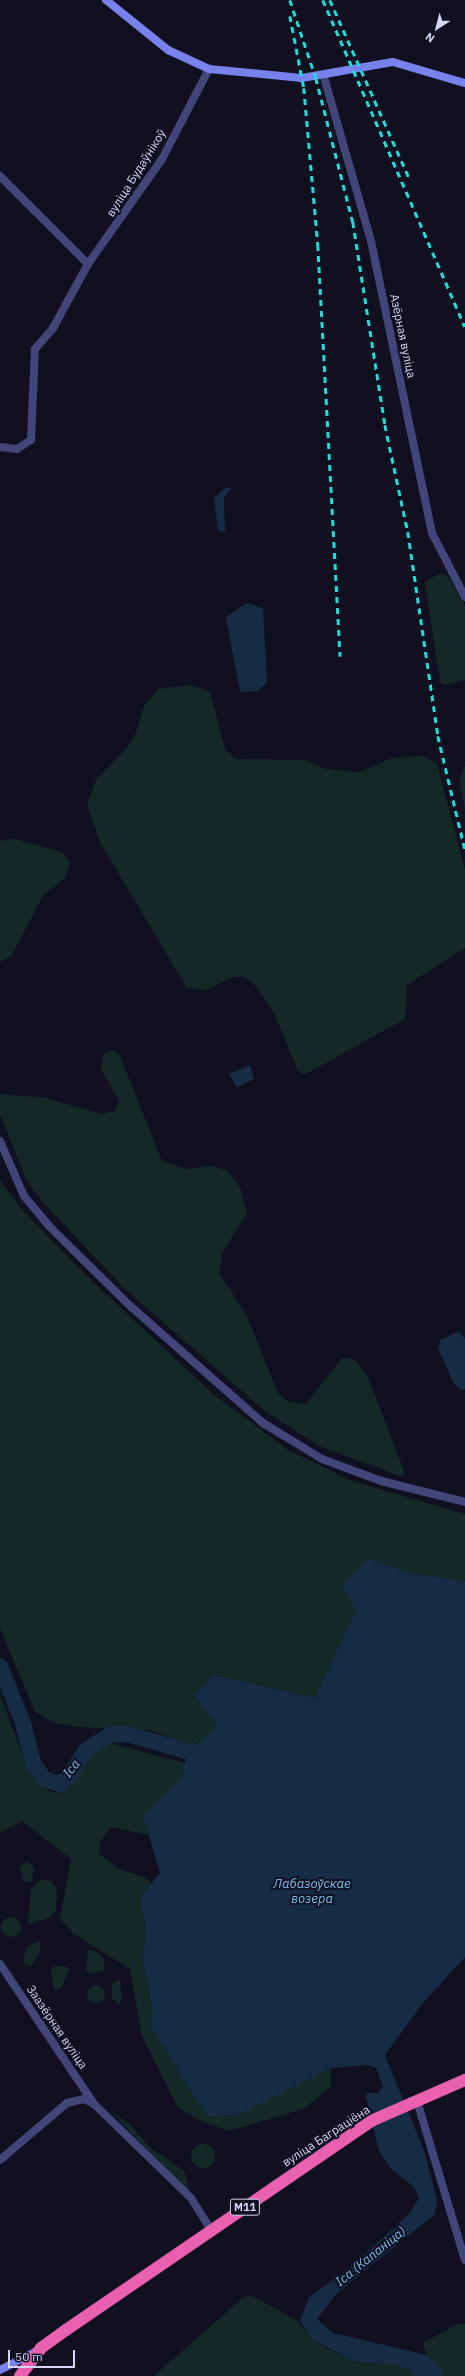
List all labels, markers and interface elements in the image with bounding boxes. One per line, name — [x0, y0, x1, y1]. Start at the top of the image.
north arrow — [417, 8, 457, 48]
text: N — [423, 30, 437, 46]
street label: вуліца Будаўнікоў — [103, 127, 169, 219]
street label: Азёрная вуліца — [387, 293, 419, 379]
water label: Іса — [60, 1757, 84, 1781]
water label: Лабазоўскае возера — [273, 1877, 351, 1908]
street label: Заазёрная вуліца — [24, 1982, 90, 2072]
street label: вуліца Баграціёна — [280, 2102, 372, 2170]
road number: М11 — [229, 2198, 261, 2216]
water label: Іса (Капаніца) — [333, 2224, 409, 2290]
scale bar — [10, 2342, 77, 2368]
text: 50 m — [15, 2349, 43, 2364]

